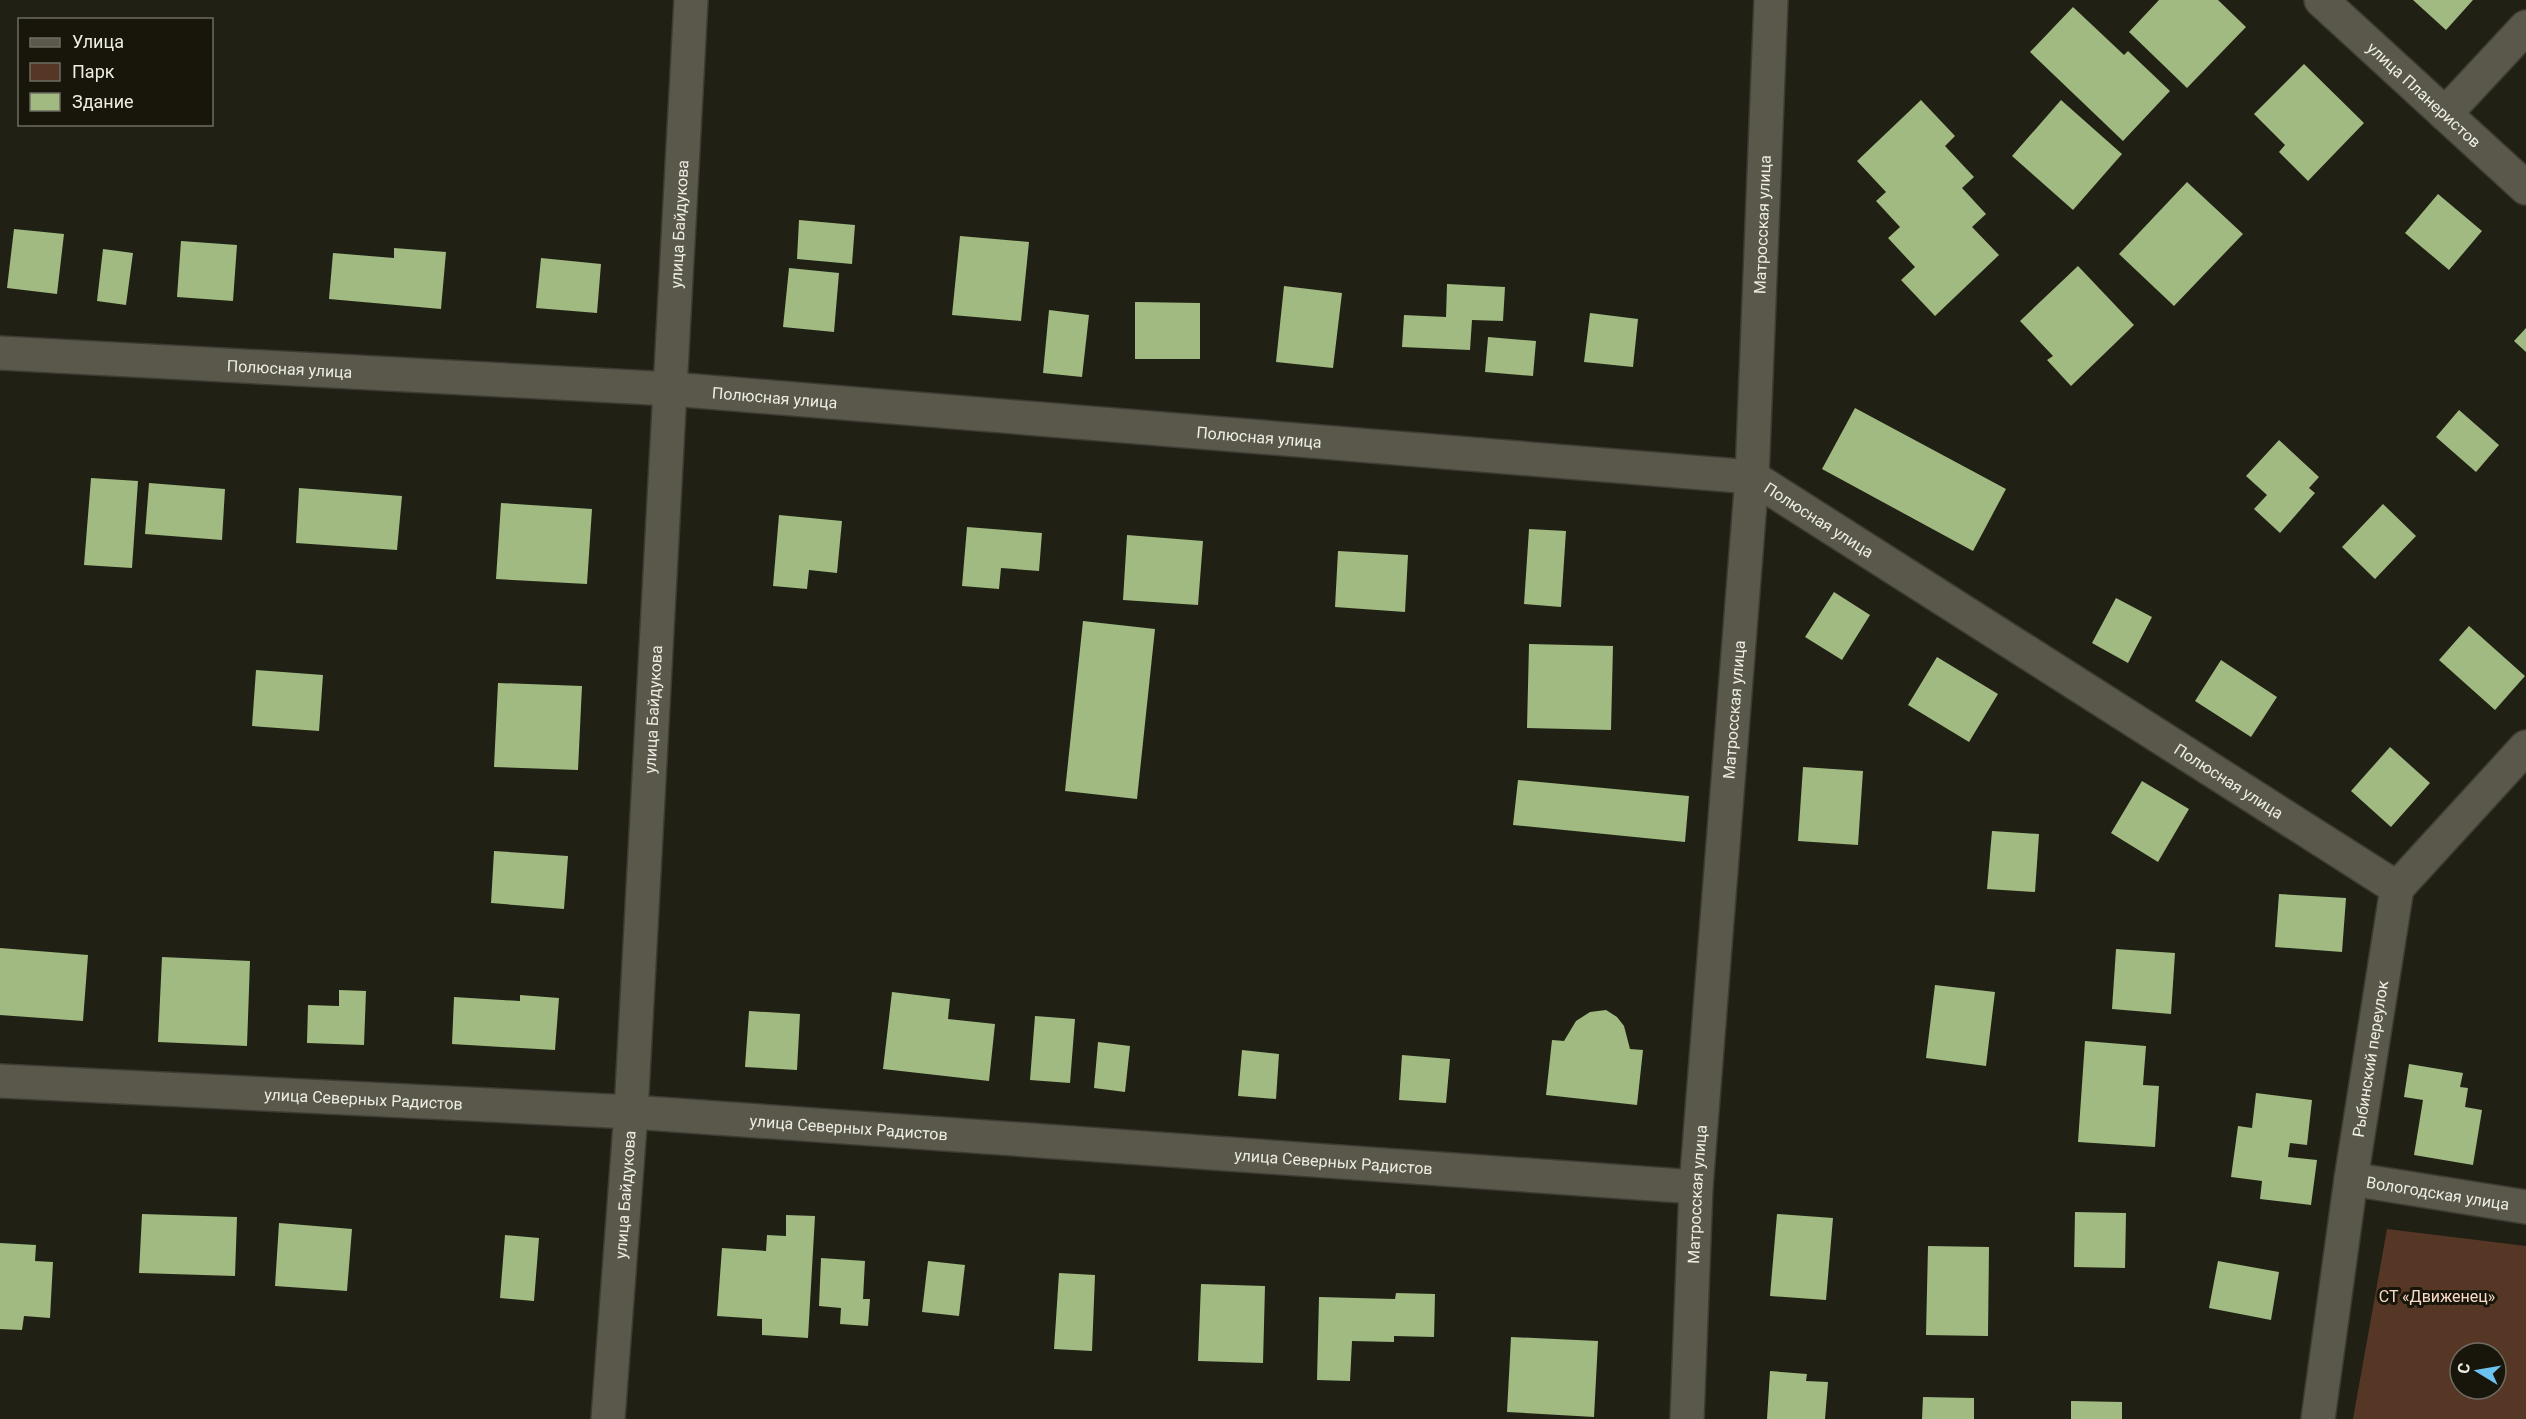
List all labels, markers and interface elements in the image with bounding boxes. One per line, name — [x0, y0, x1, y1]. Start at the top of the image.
legend — [18, 18, 213, 126]
text: Улица — [72, 31, 124, 52]
street label: улица Планеристов — [2364, 38, 2485, 151]
text: Парк — [72, 61, 115, 82]
text: Здание — [72, 91, 134, 112]
street label: Матросская улица — [1750, 155, 1774, 294]
street label: улица Байдукова — [666, 159, 692, 289]
street label: Полюсная улица — [226, 356, 353, 381]
street label: Полюсная улица — [711, 383, 838, 412]
street label: Полюсная улица — [1196, 422, 1323, 451]
street label: Полюсная улица — [1761, 478, 1877, 561]
street label: Матросская улица — [1719, 640, 1749, 780]
street label: улица Байдукова — [640, 645, 666, 774]
street label: Полюсная улица — [2171, 739, 2287, 823]
street label: Рыбинский переулок — [2348, 979, 2392, 1139]
street label: улица Северных Радистов — [264, 1084, 463, 1113]
street label: улица Северных Радистов — [749, 1111, 948, 1144]
street label: Матросская улица — [1684, 1124, 1710, 1264]
street label: улица Байдукова — [611, 1130, 639, 1259]
street label: улица Северных Радистов — [1234, 1145, 1433, 1178]
street label: Вологодская улица — [2365, 1172, 2511, 1214]
park label: СТ «Движенец» — [2379, 1287, 2495, 1306]
north arrow — [2448, 1341, 2508, 1401]
text: С — [2453, 1361, 2474, 1375]

